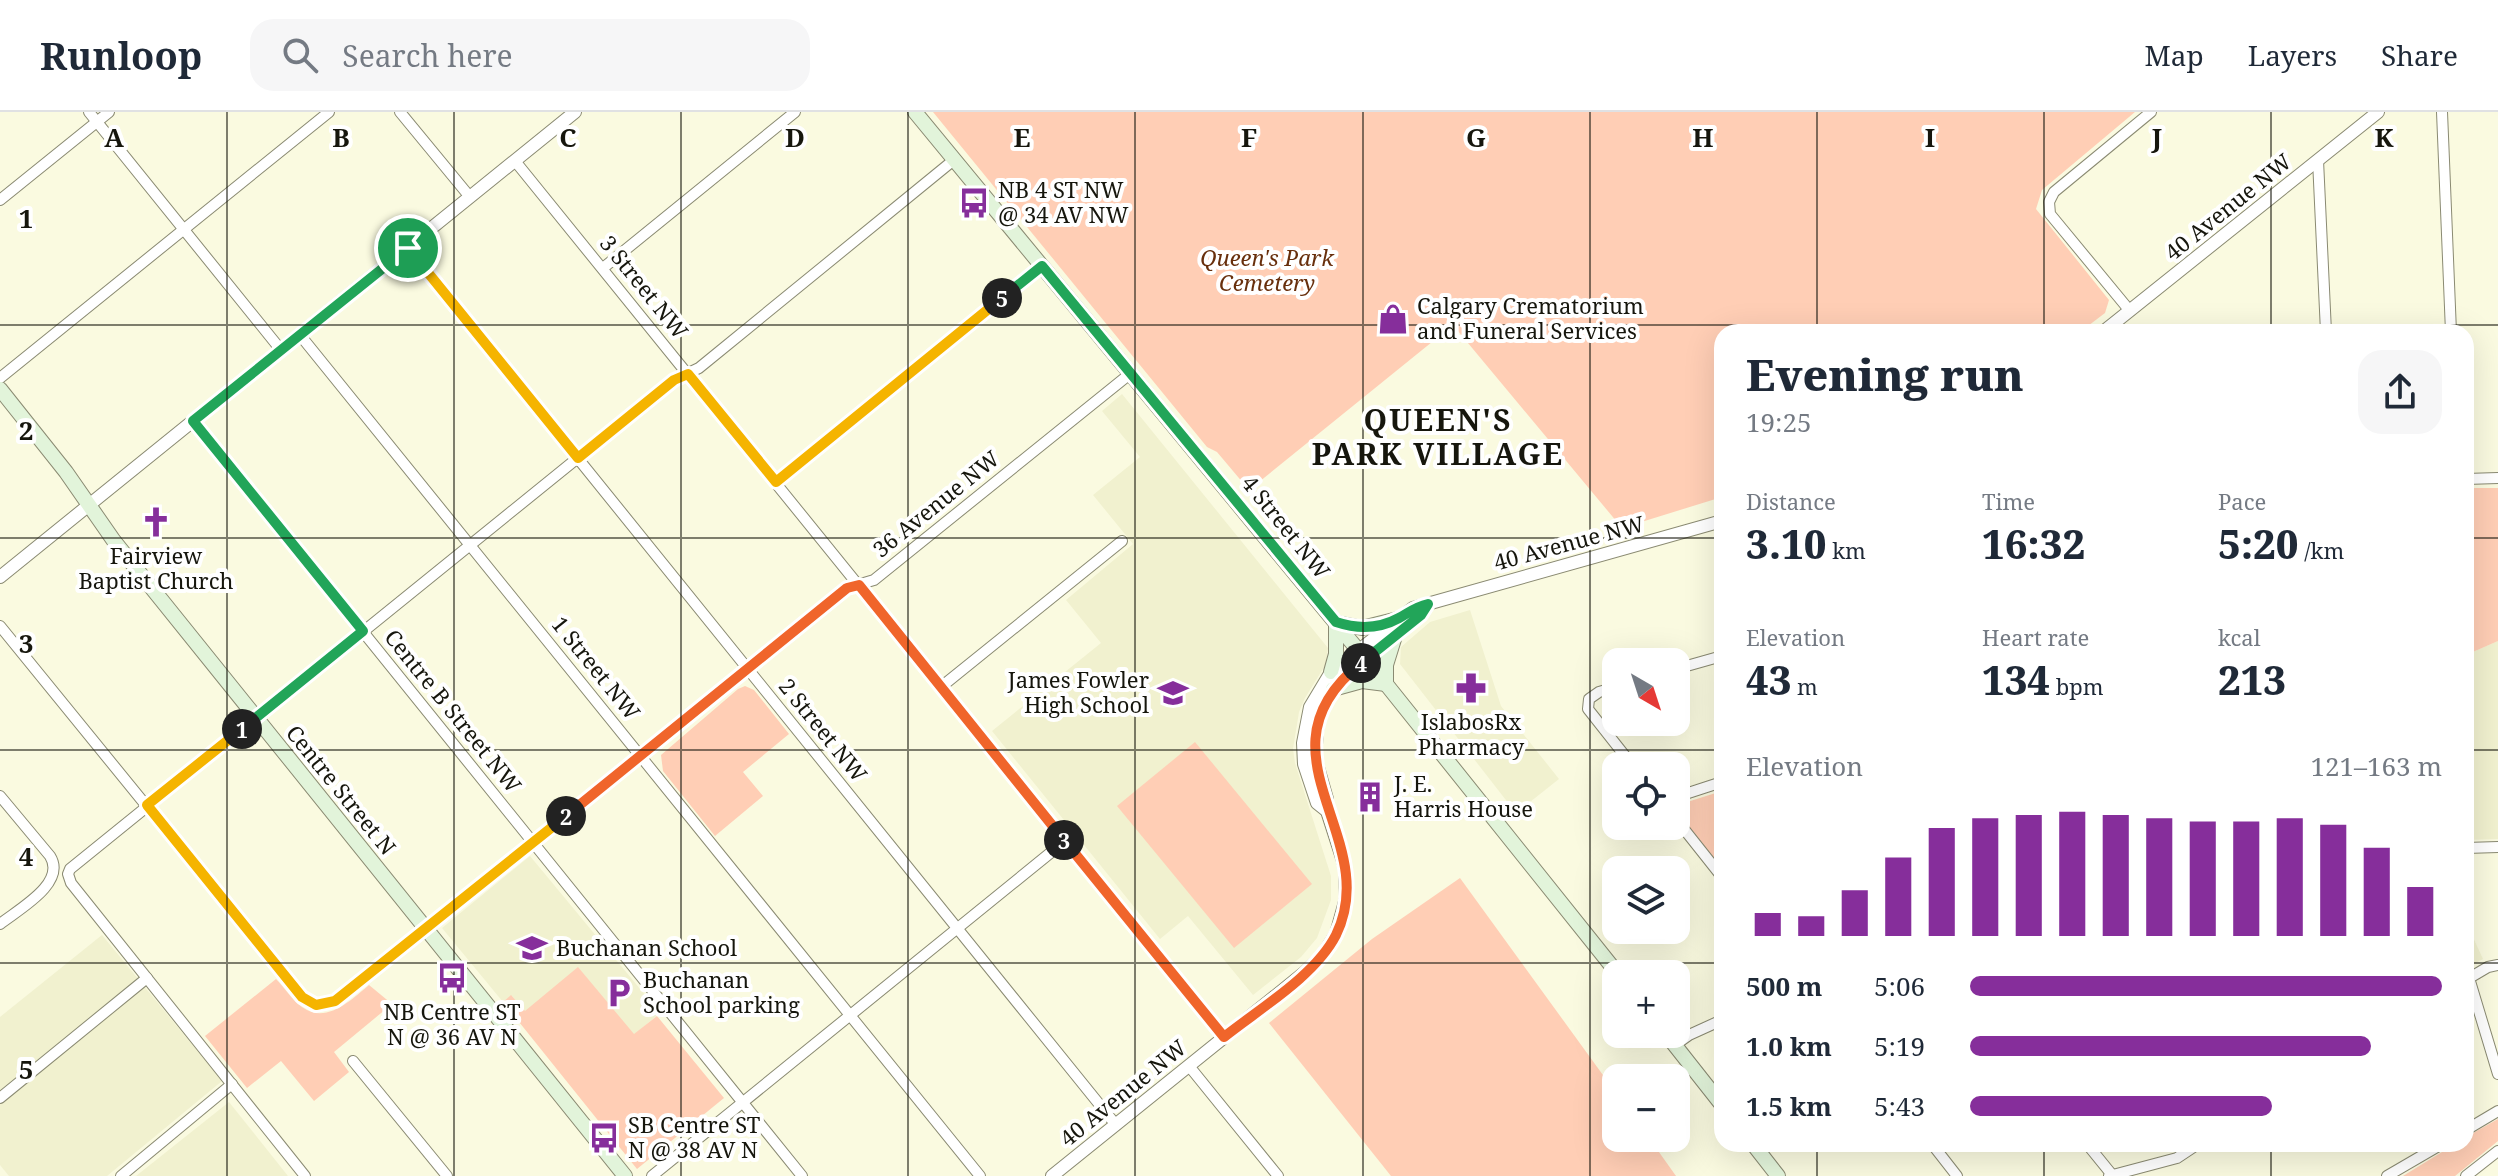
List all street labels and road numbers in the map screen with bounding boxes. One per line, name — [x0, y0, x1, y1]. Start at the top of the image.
street label: 40 Avenue NW — [2158, 146, 2297, 266]
street label: 3 Street NW — [594, 228, 696, 344]
street label: 36 Avenue NW — [866, 443, 1005, 563]
street label: 4 Street NW — [1236, 468, 1338, 584]
street label: 40 Avenue NW — [1490, 508, 1647, 577]
street label: 1 Street NW — [546, 609, 648, 725]
street label: Centre B Street NW — [379, 622, 529, 798]
street label: 2 Street NW — [773, 671, 875, 787]
street label: Centre Street N — [280, 718, 404, 861]
street label: 40 Avenue NW — [1053, 1032, 1192, 1152]

